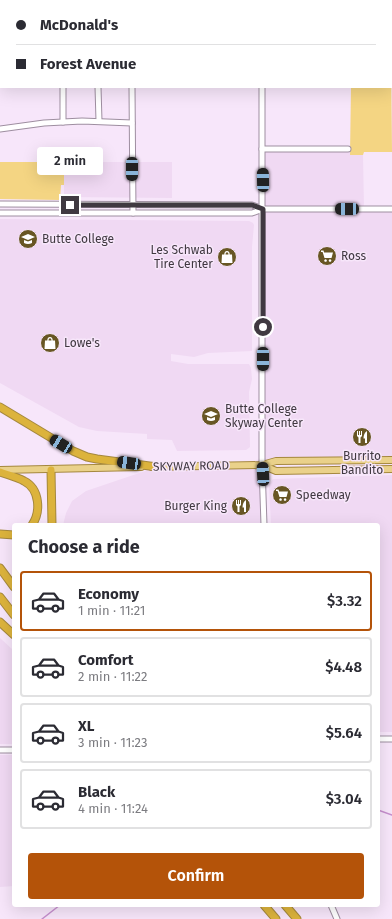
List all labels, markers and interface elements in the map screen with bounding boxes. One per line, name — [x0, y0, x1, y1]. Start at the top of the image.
text: McDonald's — [40, 16, 118, 34]
text: Forest Avenue — [40, 55, 136, 73]
callout: 2 min — [37, 147, 103, 175]
text: 2 min — [54, 153, 86, 168]
car — [126, 157, 138, 181]
car — [257, 168, 269, 192]
route end — [61, 196, 79, 214]
car — [335, 203, 359, 215]
school or university icon: Butte College — [17, 228, 39, 250]
place label: Butte College — [42, 232, 114, 246]
place label: Les Schwab Tire Center — [151, 243, 213, 271]
supermarket icon: Ross — [316, 245, 338, 267]
shop icon: Les Schwab Tire Center — [216, 246, 238, 268]
place label: Ross — [341, 249, 367, 263]
route start — [254, 318, 272, 336]
shop icon: Lowe's — [39, 332, 61, 354]
place label: Lowe's — [64, 336, 100, 350]
car — [257, 347, 269, 371]
place label: Butte College Skyway Center — [225, 402, 303, 430]
school or university icon: Butte College Skyway Center — [200, 405, 222, 427]
restaurant icon: Burrito Bandito — [351, 426, 373, 448]
car — [48, 433, 74, 455]
place label: Burrito Bandito — [341, 449, 383, 477]
car — [116, 455, 142, 471]
street label: SKYWAY ROAD — [153, 458, 229, 474]
car — [256, 462, 270, 486]
supermarket icon: Speedway — [271, 484, 293, 506]
place label: Speedway — [296, 488, 351, 502]
restaurant icon: Burger King — [230, 495, 252, 517]
place label: Burger King — [164, 499, 228, 513]
text: Choose a ride — [28, 536, 140, 558]
icon: car — [30, 583, 66, 619]
text: Economy — [78, 585, 139, 603]
text: $3.32 — [327, 592, 362, 610]
text: 1 min · 11:21 — [78, 603, 145, 618]
icon: car — [30, 649, 66, 685]
text: Comfort — [78, 651, 134, 669]
text: $4.48 — [325, 658, 362, 676]
text: 2 min · 11:22 — [78, 669, 147, 684]
icon: car — [30, 715, 66, 751]
text: XL — [78, 717, 94, 735]
text: $5.64 — [326, 724, 362, 742]
text: 3 min · 11:23 — [78, 735, 147, 750]
icon: car — [30, 781, 66, 817]
text: Black — [78, 783, 115, 801]
text: $3.04 — [326, 790, 362, 808]
text: 4 min · 11:24 — [78, 801, 148, 816]
button: Confirm — [28, 853, 364, 899]

